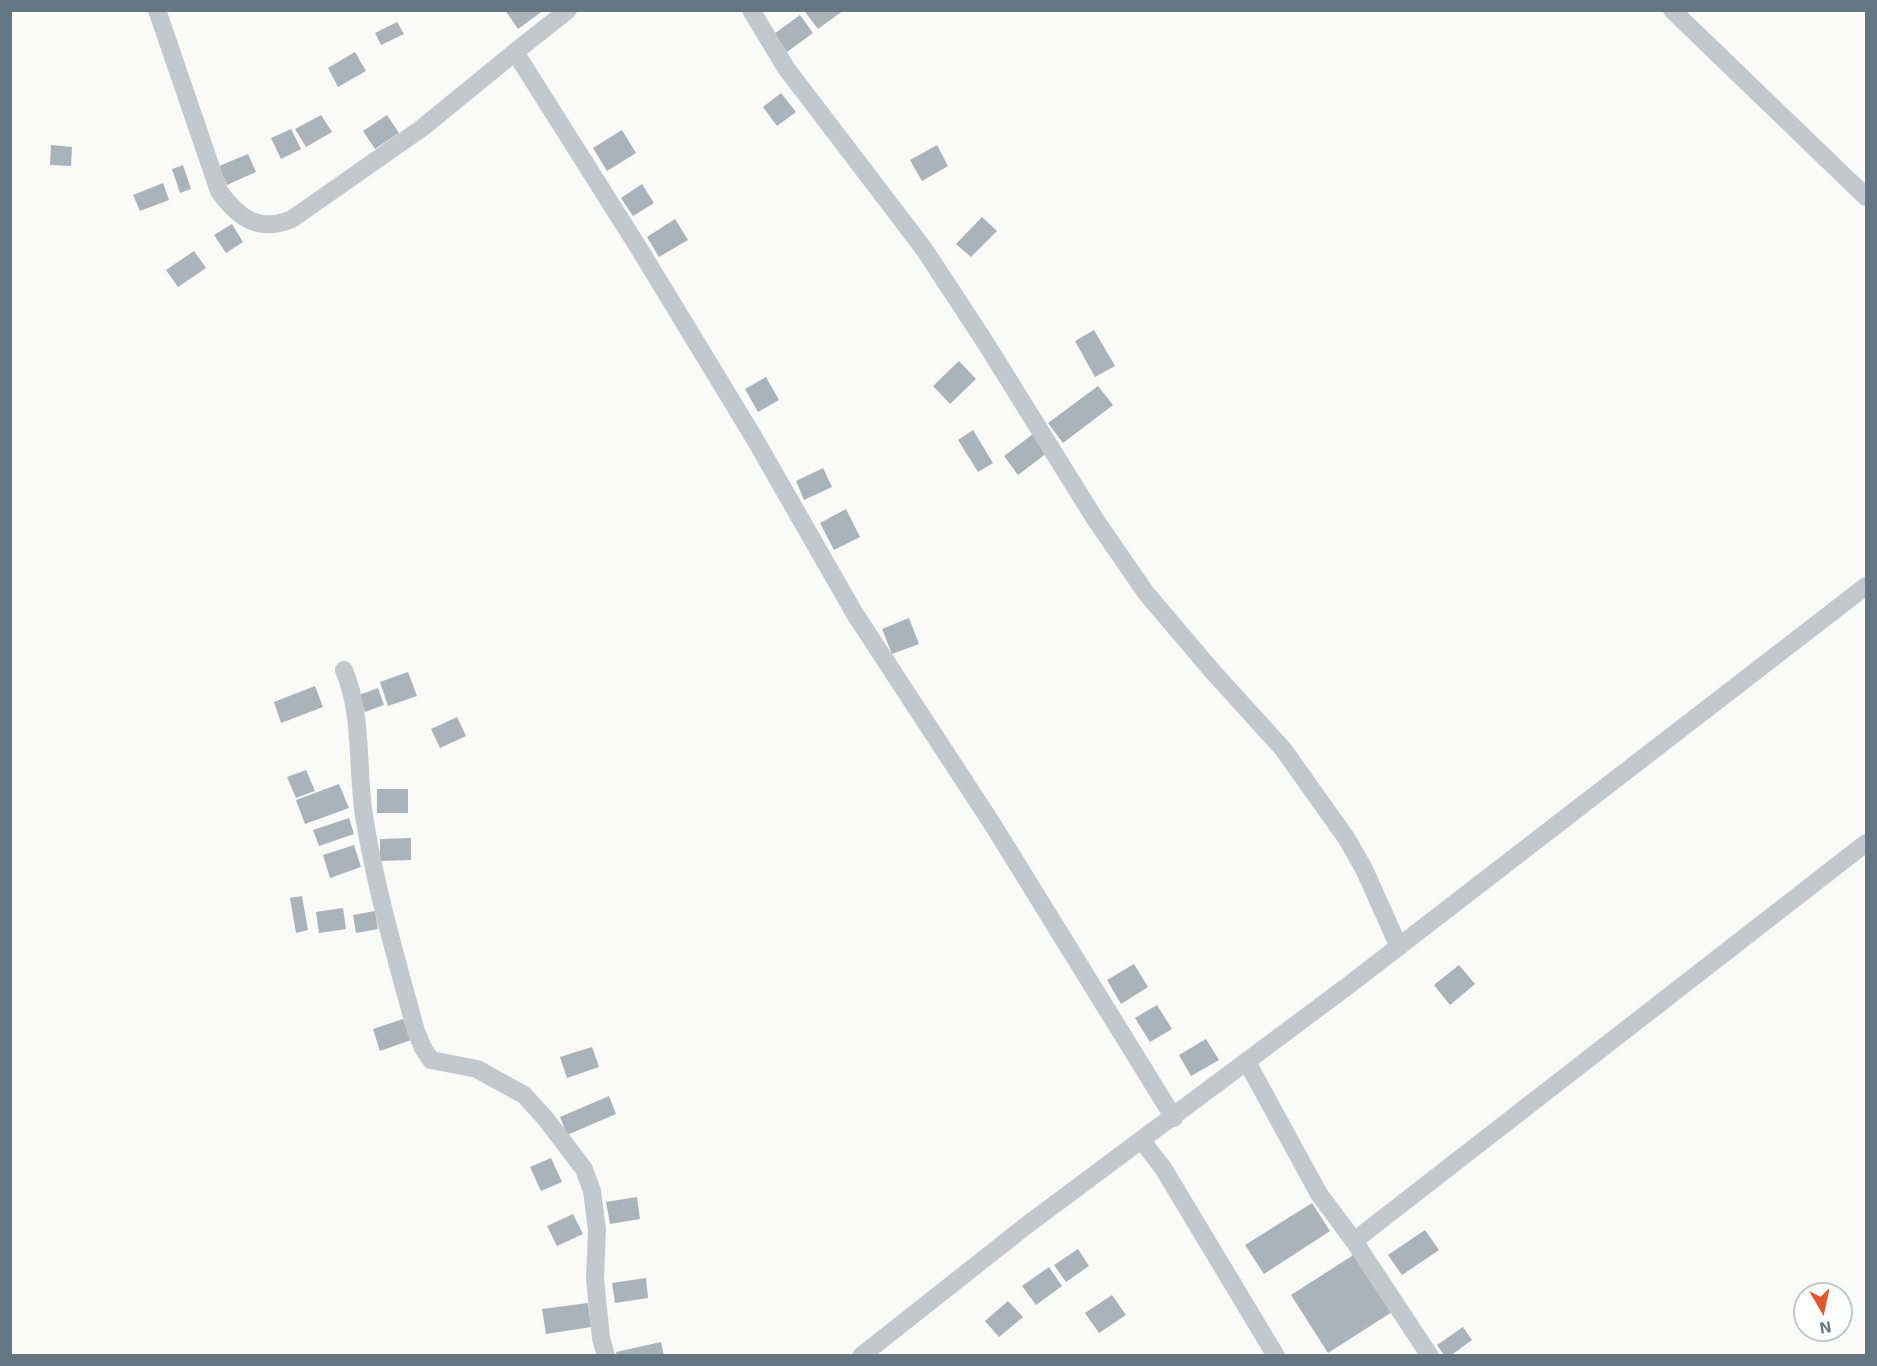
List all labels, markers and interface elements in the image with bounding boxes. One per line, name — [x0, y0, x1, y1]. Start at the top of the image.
north arrow — [1793, 1282, 1853, 1342]
text: N — [1818, 1318, 1833, 1339]

